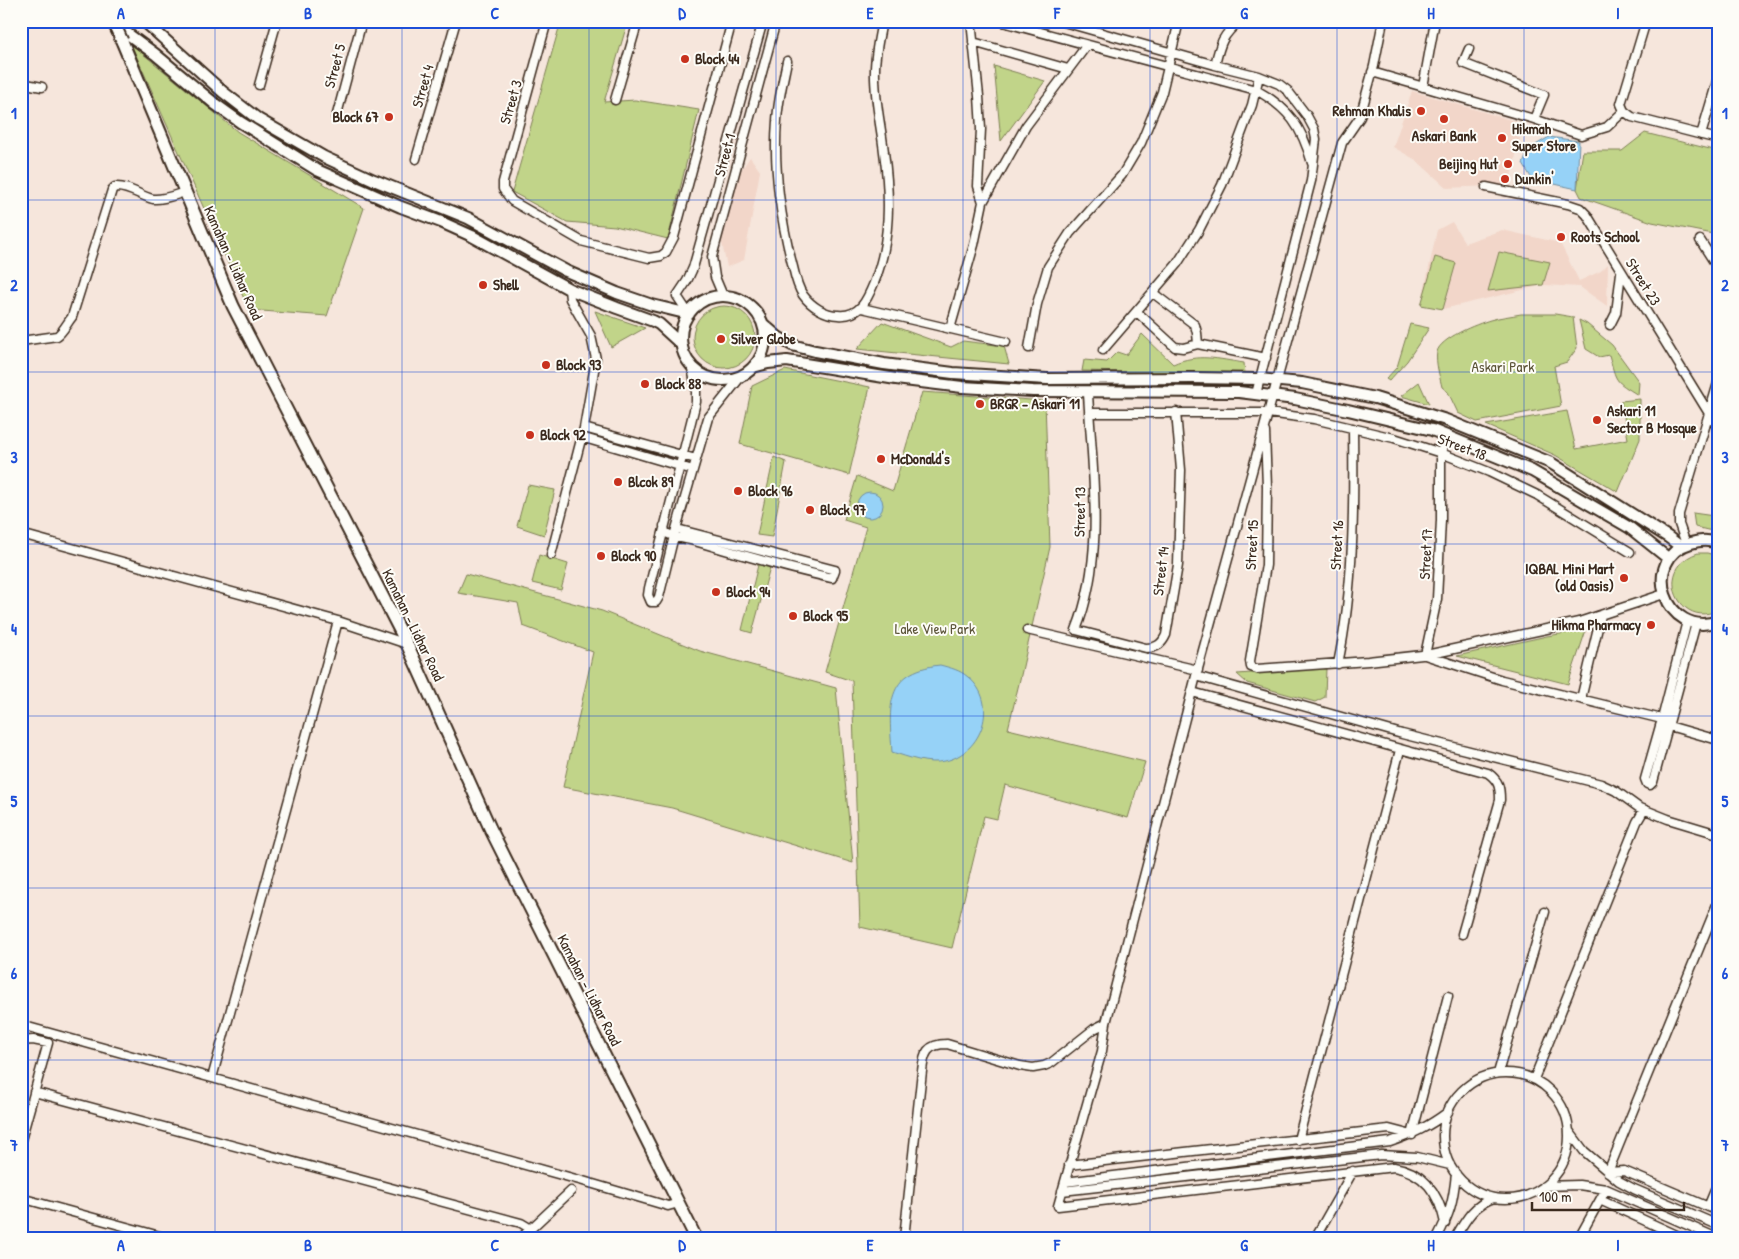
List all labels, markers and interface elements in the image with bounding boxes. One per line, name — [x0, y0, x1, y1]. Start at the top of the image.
text: A — [117, 2, 125, 24]
text: B — [304, 2, 312, 24]
text: C — [491, 2, 500, 24]
text: D — [678, 2, 686, 24]
text: E — [866, 2, 874, 24]
text: F — [1053, 2, 1061, 24]
text: G — [1240, 2, 1248, 24]
text: H — [1427, 2, 1435, 24]
text: I — [1616, 2, 1620, 24]
street label: Street 5 — [319, 41, 351, 90]
place label: Block 44 — [695, 48, 740, 69]
marker: Block 44 — [679, 53, 691, 65]
street label: Street 4 — [406, 61, 439, 110]
street label: Street 3 — [494, 77, 527, 126]
place label: Rehman Khalis — [1332, 100, 1411, 121]
text: 1 — [11, 102, 17, 124]
text: 1 — [1722, 102, 1728, 124]
marker: Rehman Khalis — [1415, 105, 1427, 117]
place label: Block 67 — [332, 106, 380, 127]
marker: Block 67 — [383, 111, 395, 123]
marker: Askari Bank — [1438, 113, 1450, 125]
place label: Hikmah Super Store — [1512, 118, 1576, 157]
place label: Askari Bank — [1412, 125, 1477, 146]
street label: Street 1 — [709, 131, 740, 179]
marker: Hikmah Super Store — [1496, 132, 1508, 144]
place label: Beijing Hut — [1439, 153, 1499, 175]
marker: Beijing Hut — [1502, 158, 1514, 170]
place label: Dunkin' — [1515, 168, 1554, 189]
marker: Dunkin' — [1499, 173, 1511, 185]
street label: Kamahan - Lidhar Road — [199, 203, 268, 323]
place label: Roots School — [1571, 226, 1640, 247]
marker: Roots School — [1555, 231, 1567, 243]
street label: Street 23 — [1621, 254, 1666, 310]
text: 2 — [10, 274, 18, 296]
place label: Shell — [493, 274, 519, 295]
text: 2 — [1721, 274, 1729, 296]
marker: Shell — [477, 279, 489, 291]
place label: Silver Globe — [731, 328, 796, 349]
marker: Silver Globe — [715, 333, 727, 345]
place label: Block 93 — [556, 354, 602, 375]
park label: Askari Park — [1472, 356, 1534, 377]
marker: Block 93 — [540, 359, 552, 371]
place label: Block 88 — [655, 373, 702, 394]
marker: Block 88 — [639, 378, 651, 390]
place label: BRGR - Askari 11 — [990, 393, 1081, 414]
marker: BRGR - Askari 11 — [974, 398, 986, 410]
place label: Askari 11 Sector B Mosque — [1607, 400, 1697, 439]
marker: Askari 11 Sector B Mosque — [1591, 414, 1603, 426]
place label: Block 92 — [540, 424, 587, 445]
street label: Street 18 — [1435, 428, 1489, 465]
marker: Block 92 — [524, 429, 536, 441]
text: 3 — [10, 446, 18, 468]
text: 3 — [1721, 446, 1729, 468]
place label: McDonald's — [891, 448, 950, 469]
marker: McDonald's — [875, 453, 887, 465]
place label: Blcok 89 — [628, 471, 674, 492]
marker: Blcok 89 — [612, 476, 624, 488]
place label: Block 96 — [748, 480, 793, 501]
marker: Block 96 — [732, 485, 744, 497]
street label: Street 13 — [1069, 486, 1090, 537]
place label: Block 97 — [820, 499, 867, 520]
marker: Block 97 — [804, 504, 816, 516]
street label: Street 15 — [1240, 519, 1263, 571]
street label: Street 16 — [1325, 520, 1348, 570]
street label: Street 17 — [1414, 528, 1437, 580]
place label: Block 90 — [611, 545, 657, 566]
street label: Street 14 — [1147, 545, 1174, 597]
marker: Block 90 — [595, 550, 607, 562]
place label: IQBAL Mini Mart (old Oasis) — [1525, 558, 1615, 596]
street label: Kamahan - Lidhar Road — [377, 565, 450, 685]
marker: IQBAL Mini Mart (old Oasis) — [1618, 572, 1630, 584]
place label: Block 94 — [726, 581, 771, 602]
marker: Block 94 — [710, 586, 722, 598]
place label: Block 95 — [803, 605, 849, 626]
marker: Block 95 — [787, 610, 799, 622]
place label: Hikma Pharmacy — [1551, 614, 1642, 636]
text: 4 — [11, 618, 17, 640]
park label: Lake View Park — [895, 618, 975, 639]
text: 4 — [1722, 618, 1728, 640]
marker: Hikma Pharmacy — [1645, 619, 1657, 631]
text: 5 — [11, 790, 18, 812]
text: 5 — [1722, 790, 1729, 812]
street label: Kamahan - Lidhar Road — [552, 930, 627, 1049]
text: 6 — [11, 962, 18, 984]
text: 6 — [1722, 962, 1729, 984]
text: 7 — [9, 1134, 18, 1156]
text: 7 — [1720, 1134, 1729, 1156]
scale bar — [1532, 1179, 1684, 1211]
text: 100 m — [1539, 1186, 1572, 1207]
text: A — [117, 1234, 125, 1256]
text: B — [304, 1234, 312, 1256]
text: C — [491, 1234, 500, 1256]
text: D — [678, 1234, 686, 1256]
text: E — [866, 1234, 874, 1256]
text: F — [1053, 1234, 1061, 1256]
text: G — [1240, 1234, 1248, 1256]
text: H — [1427, 1234, 1435, 1256]
text: I — [1616, 1234, 1620, 1256]

